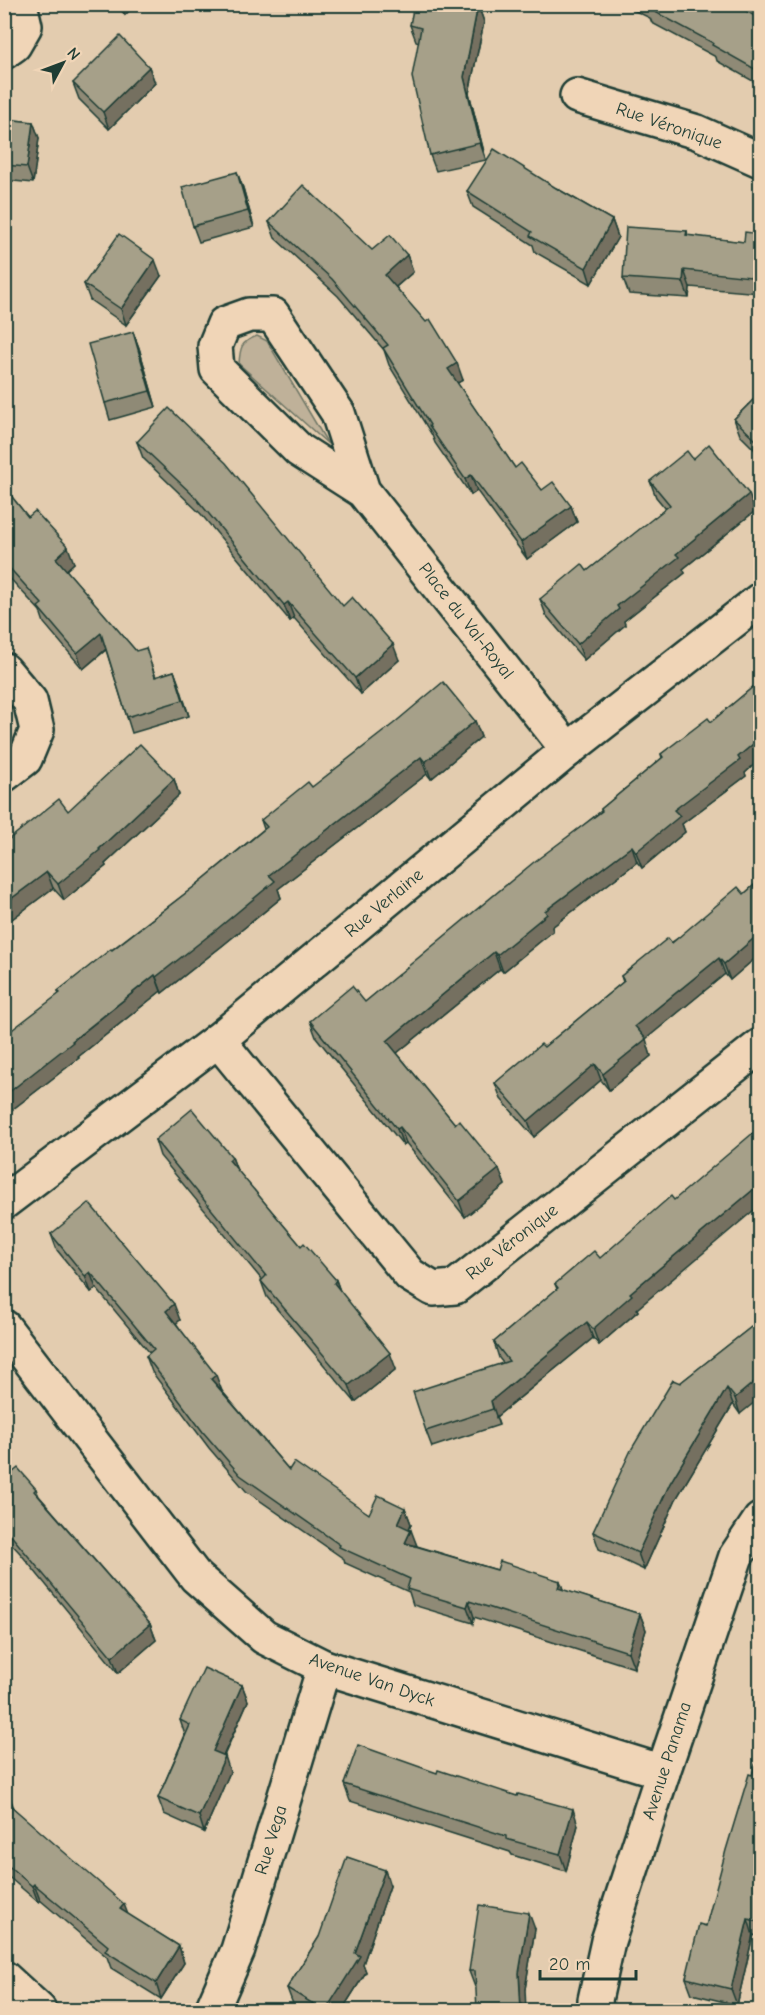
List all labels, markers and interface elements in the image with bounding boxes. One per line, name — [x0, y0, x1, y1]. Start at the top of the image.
north arrow — [33, 33, 93, 93]
text: N — [63, 44, 84, 64]
street label: Rue Véronique — [613, 98, 725, 154]
street label: Place du Val-Royal — [414, 559, 518, 683]
street label: Rue Verlaine — [340, 864, 428, 942]
street label: Rue Véronique — [462, 1200, 562, 1284]
street label: Avenue Van Dyck — [307, 1649, 438, 1711]
street label: Avenue Panama — [638, 1699, 696, 1823]
street label: Rue Vega — [251, 1803, 291, 1877]
scale bar — [540, 1943, 636, 1981]
text: 20 m — [549, 1954, 590, 1975]

